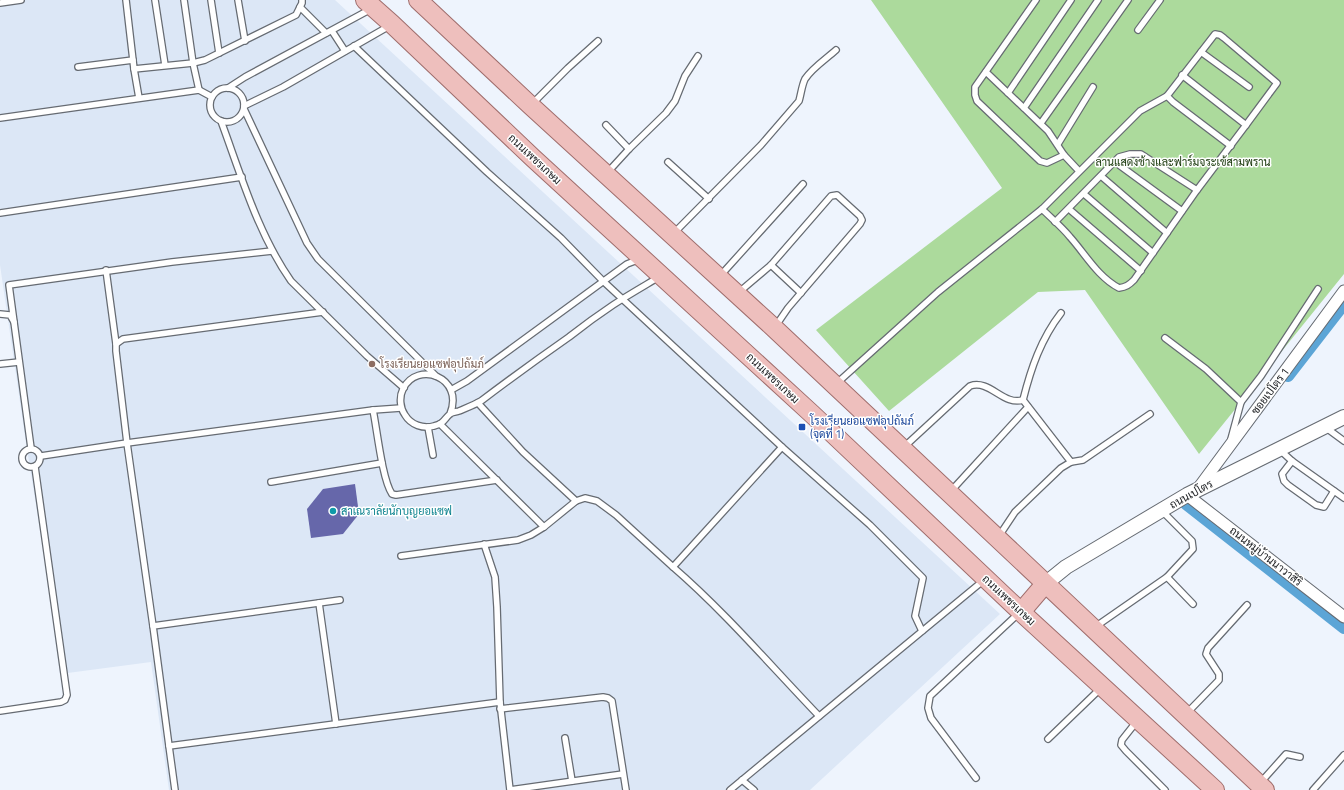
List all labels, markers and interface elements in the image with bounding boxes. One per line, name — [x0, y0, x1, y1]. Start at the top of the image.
street label: ถนนเพชรเกษม — [505, 130, 565, 188]
park label: ลานแสดงช้างและฟาร์มจระเข้สามพราน — [1095, 154, 1271, 170]
street label: ถนนเพชรเกษม — [743, 349, 803, 407]
place label: โรงเรียนยอแซฟอุปถัมภ์ — [379, 356, 484, 373]
marker: โรงเรียนยอแซฟอุปถัมภ์ — [367, 359, 377, 369]
street label: ซอยเปโตร 1 — [1247, 364, 1293, 418]
place label: โรงเรียนยอแซฟอุปถัมภ์ (จุดที่ 1) — [809, 413, 914, 443]
marker: โรงเรียนยอแซฟอุปถัมภ์ (จุดที่ 1) — [797, 422, 807, 432]
street label: ถนนเปโตร — [1166, 476, 1216, 512]
place label: สาเณราลัยนักบุญยอแซฟ — [341, 503, 452, 520]
marker: สาเณราลัยนักบุญยอแซฟ — [328, 506, 338, 516]
street label: ถนนหมู่บ้านนาวาสิริ — [1226, 522, 1306, 590]
street label: ถนนเพชรเกษม — [979, 571, 1039, 629]

